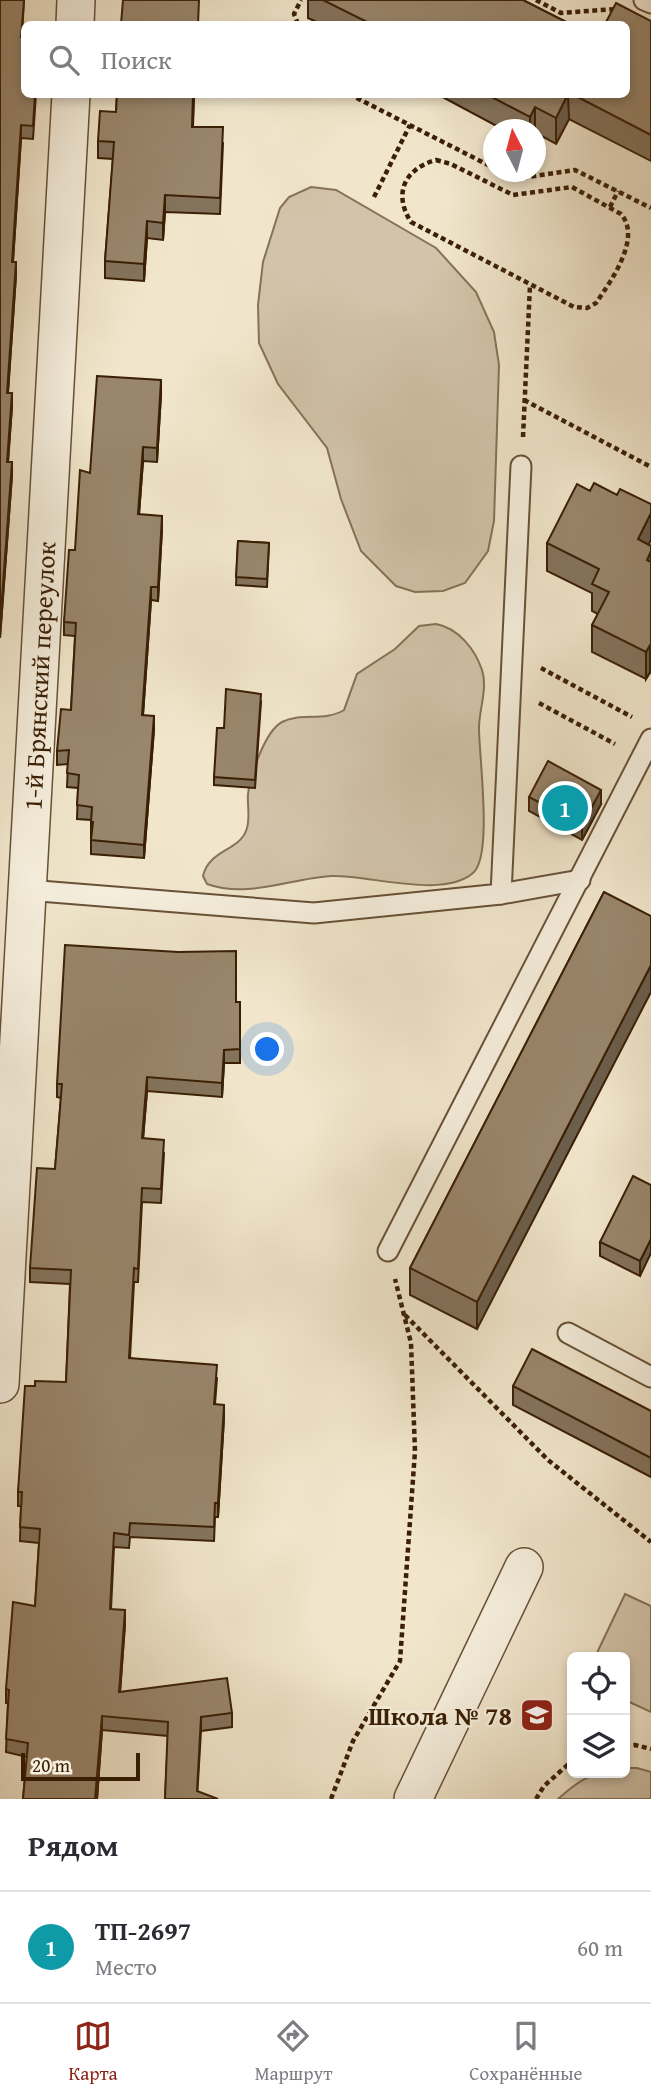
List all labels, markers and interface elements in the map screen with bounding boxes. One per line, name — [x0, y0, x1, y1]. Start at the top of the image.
search box — [21, 21, 630, 98]
text: Поиск — [101, 40, 172, 79]
icon: search — [45, 41, 83, 79]
north arrow — [483, 119, 546, 182]
street label: 1-й Брянский переулок — [12, 540, 66, 811]
pin: 1 — [542, 782, 588, 834]
your location — [250, 1032, 284, 1066]
map controls — [567, 1652, 630, 1778]
button: locate — [567, 1652, 630, 1715]
place label: Школа № 78 — [368, 1696, 512, 1735]
school or university icon: Школа № 78 — [518, 1696, 556, 1734]
button: layers — [567, 1715, 630, 1778]
scale bar — [21, 1750, 140, 1782]
text: 20 m — [32, 1751, 70, 1779]
text: Рядом — [28, 1823, 119, 1867]
text: ТП-2697 — [95, 1911, 191, 1950]
text: 1 — [45, 1931, 57, 1964]
text: 60 m — [577, 1931, 623, 1964]
text: Место — [95, 1950, 157, 1983]
tab: Карта — [68, 2017, 118, 2087]
tab: Маршрут — [255, 2017, 332, 2087]
tab: Сохранённые — [469, 2017, 582, 2087]

